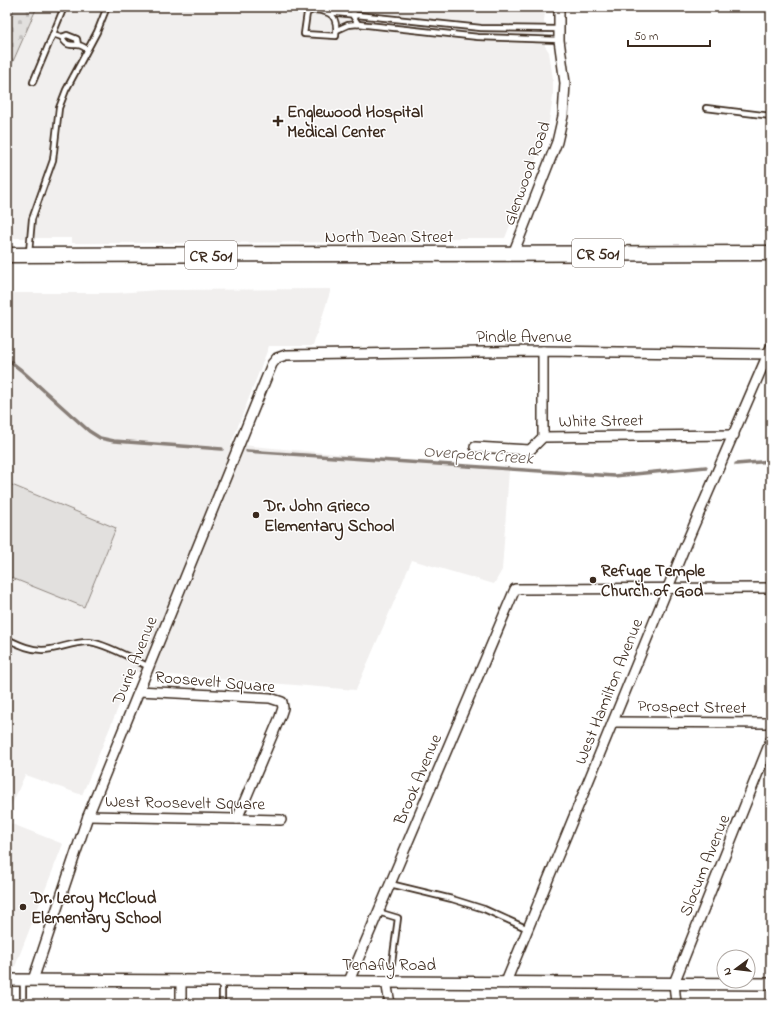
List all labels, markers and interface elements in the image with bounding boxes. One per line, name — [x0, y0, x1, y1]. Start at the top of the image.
scale bar — [628, 22, 710, 48]
text: 50 m — [634, 28, 658, 46]
place label: Englewood Hospital Medical Center — [287, 100, 423, 145]
marker: Englewood Hospital Medical Center — [272, 115, 284, 127]
street label: Glenwood Road — [497, 118, 558, 229]
street label: North Dean Street — [325, 225, 453, 250]
road number: CR 501 — [572, 239, 624, 267]
road number: CR 501 — [185, 241, 237, 269]
street label: Pindle Avenue — [476, 325, 572, 350]
street label: White Street — [558, 408, 644, 435]
water label: Overpeck Creek — [422, 439, 535, 473]
place label: Dr. John Grieco Elementary School — [263, 494, 395, 541]
marker: Dr. John Grieco Elementary School — [251, 510, 261, 520]
place label: Refuge Temple Church of God — [601, 559, 706, 604]
marker: Refuge Temple Church of God — [588, 575, 598, 585]
street label: Durie Avenue — [106, 612, 165, 709]
street label: West Hamilton Avenue — [569, 614, 650, 768]
street label: Roosevelt Square — [154, 665, 276, 700]
street label: Prospect Street — [637, 694, 747, 721]
street label: Brook Avenue — [388, 730, 449, 830]
street label: West Roosevelt Square — [105, 790, 266, 817]
street label: Slocum Avenue — [674, 810, 737, 920]
place label: Dr. Leroy McCloud Elementary School — [30, 886, 162, 933]
marker: Dr. Leroy McCloud Elementary School — [18, 902, 28, 912]
north arrow — [716, 949, 756, 989]
street label: Tenafly Road — [342, 953, 437, 979]
text: N — [719, 966, 736, 977]

